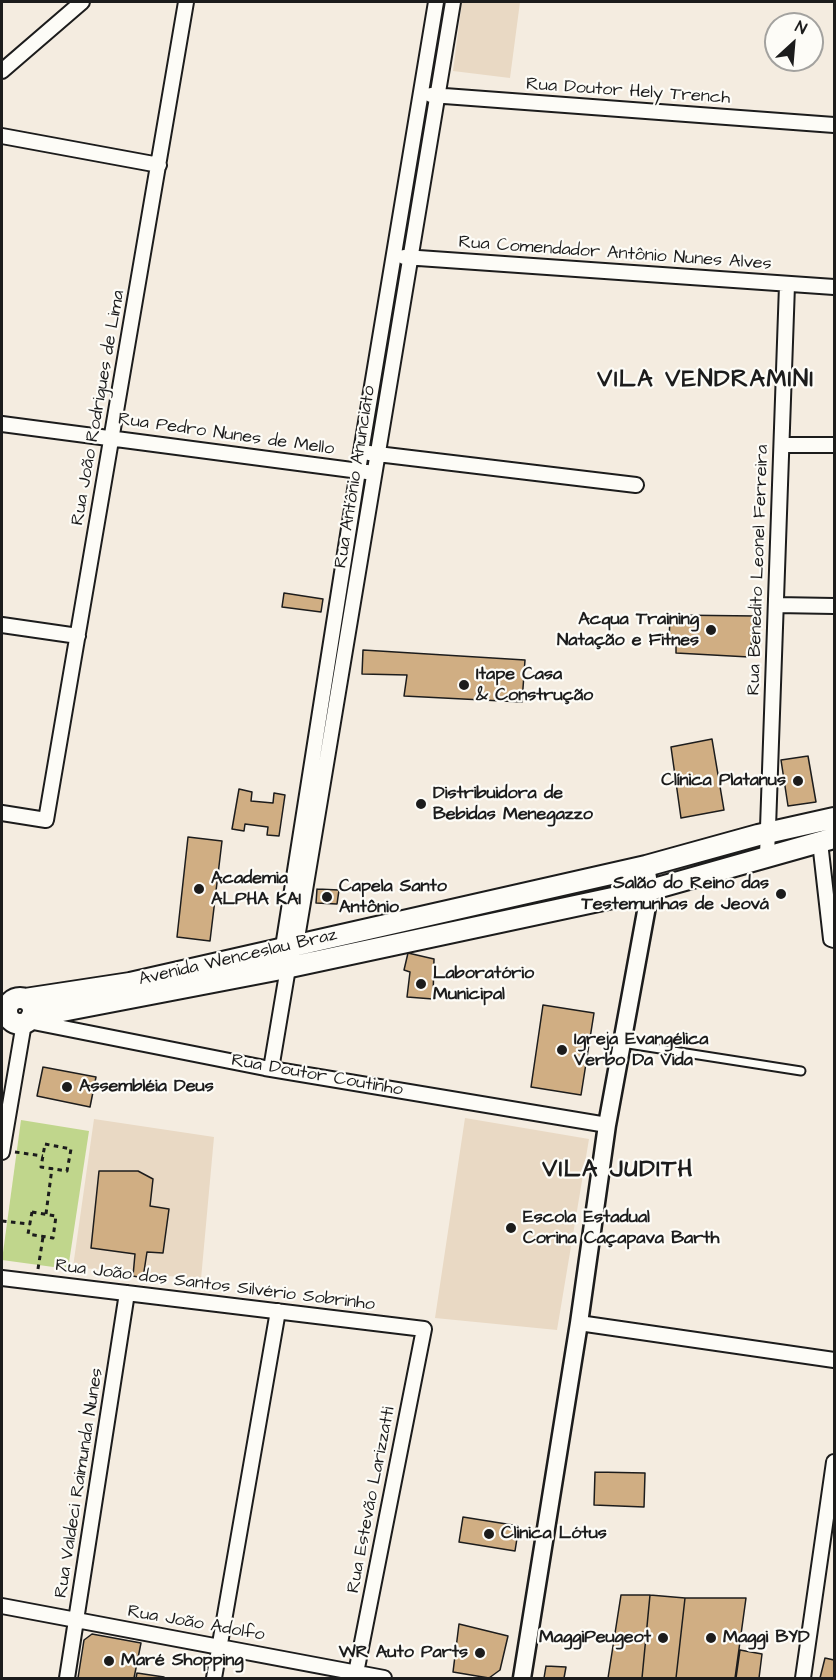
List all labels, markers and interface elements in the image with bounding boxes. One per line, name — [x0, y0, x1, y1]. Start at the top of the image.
north arrow — [764, 12, 824, 72]
text: N — [792, 16, 810, 40]
street label: Rua Doutor Hely Trench — [525, 74, 731, 110]
street label: Rua Comendador Antônio Nunes Alves — [458, 232, 772, 276]
street label: Rua João Rodrigues de Lima — [68, 289, 130, 527]
district label: VILA VENDRAMINI — [597, 367, 815, 395]
street label: Rua Antônio Anunciato — [331, 384, 381, 570]
street label: Rua Pedro Nunes de Mello — [117, 409, 335, 461]
street label: Rua Benedito Leonel Ferreira — [744, 444, 774, 696]
place label: Acqua Training Natação e Fitnes — [557, 609, 699, 652]
marker: Acqua Training Natação e Fitnes — [704, 623, 718, 637]
place label: Itape Casa & Construção — [476, 664, 593, 706]
marker: Itape Casa & Construção — [457, 678, 471, 692]
place label: Clínica Platanus — [661, 770, 786, 792]
marker: Clínica Platanus — [791, 774, 805, 788]
place label: Distribuidora de Bebidas Menegazzo — [433, 783, 593, 826]
marker: Distribuidora de Bebidas Menegazzo — [414, 797, 428, 811]
place label: Academia ALPHA KAI — [211, 868, 301, 910]
place label: Salão do Reino das Testemunhas de Jeová — [581, 873, 769, 916]
place label: Capela Santo Antônio — [339, 876, 447, 918]
marker: Academia ALPHA KAI — [192, 882, 206, 896]
marker: Salão do Reino das Testemunhas de Jeová — [774, 887, 788, 901]
marker: Capela Santo Antônio — [320, 890, 334, 904]
street label: Avenida Wenceslau Braz — [137, 925, 339, 991]
place label: Laboratório Municipal — [433, 963, 534, 1006]
marker: Laboratório Municipal — [414, 977, 428, 991]
place label: Igreja Evangélica Verbo Da Vida — [574, 1029, 709, 1072]
marker: Igreja Evangélica Verbo Da Vida — [555, 1043, 569, 1057]
street label: Rua Doutor Coutinho — [230, 1050, 404, 1102]
place label: Assembléia Deus — [79, 1076, 214, 1098]
marker: Assembléia Deus — [60, 1080, 74, 1094]
district label: VILA JUDITH — [542, 1157, 694, 1185]
place label: Escola Estadual Corina Caçapava Barth — [523, 1207, 719, 1250]
marker: Escola Estadual Corina Caçapava Barth — [504, 1221, 518, 1235]
street label: Rua João dos Santos Silvério Sobrinho — [54, 1256, 376, 1316]
street label: Rua Valdeci Raimunda Nunes — [51, 1366, 109, 1600]
street label: Rua Estevão Larizzatti — [343, 1405, 401, 1595]
place label: Clinica Lótus — [501, 1523, 607, 1545]
marker: Clinica Lótus — [482, 1527, 496, 1541]
street label: Rua João Adolfo — [126, 1601, 266, 1647]
place label: MaggiPeugeot — [539, 1627, 651, 1649]
place label: Maggi BYD — [723, 1627, 810, 1649]
marker: MaggiPeugeot — [656, 1631, 670, 1645]
marker: Maggi BYD — [704, 1631, 718, 1645]
place label: WR Auto Parts — [339, 1642, 468, 1664]
marker: WR Auto Parts — [473, 1646, 487, 1660]
place label: Maré Shopping — [121, 1650, 244, 1672]
marker: Maré Shopping — [102, 1654, 116, 1668]

